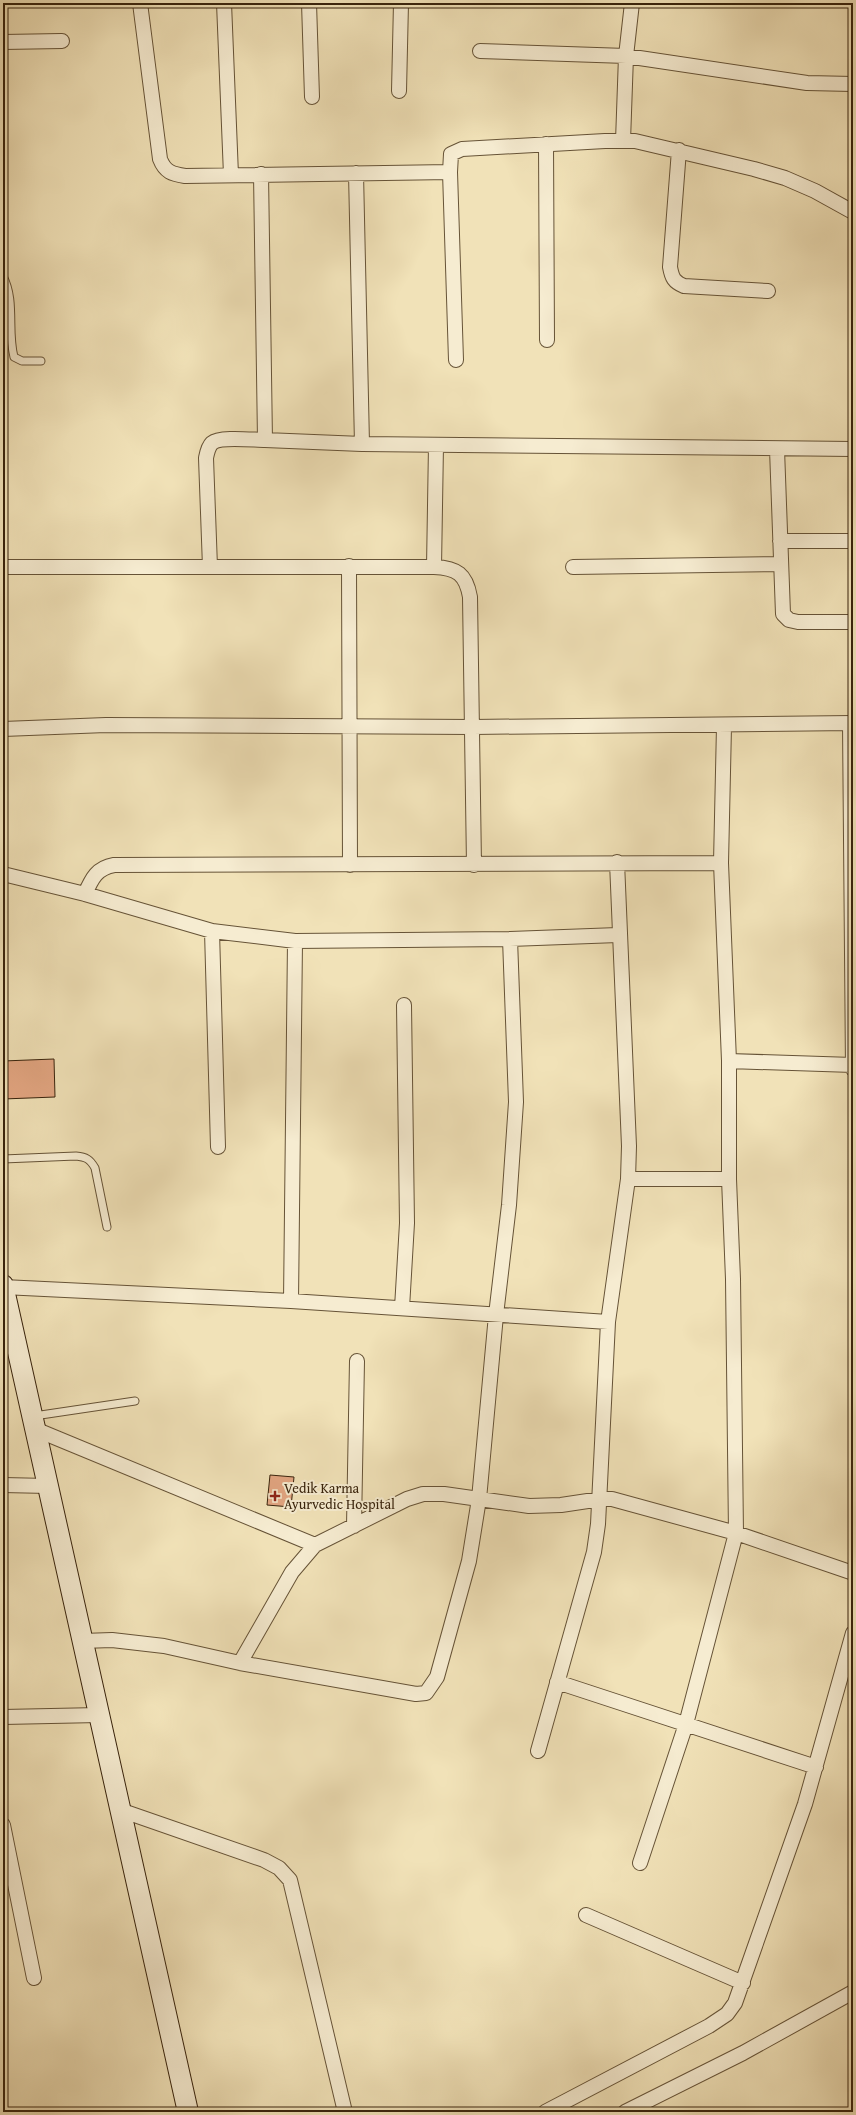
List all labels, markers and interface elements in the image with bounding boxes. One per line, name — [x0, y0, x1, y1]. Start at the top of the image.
place label: Vedik Karma Ayurvedic Hospital — [284, 1478, 395, 1514]
marker: Vedik Karma Ayurvedic Hospital — [269, 1490, 281, 1502]

